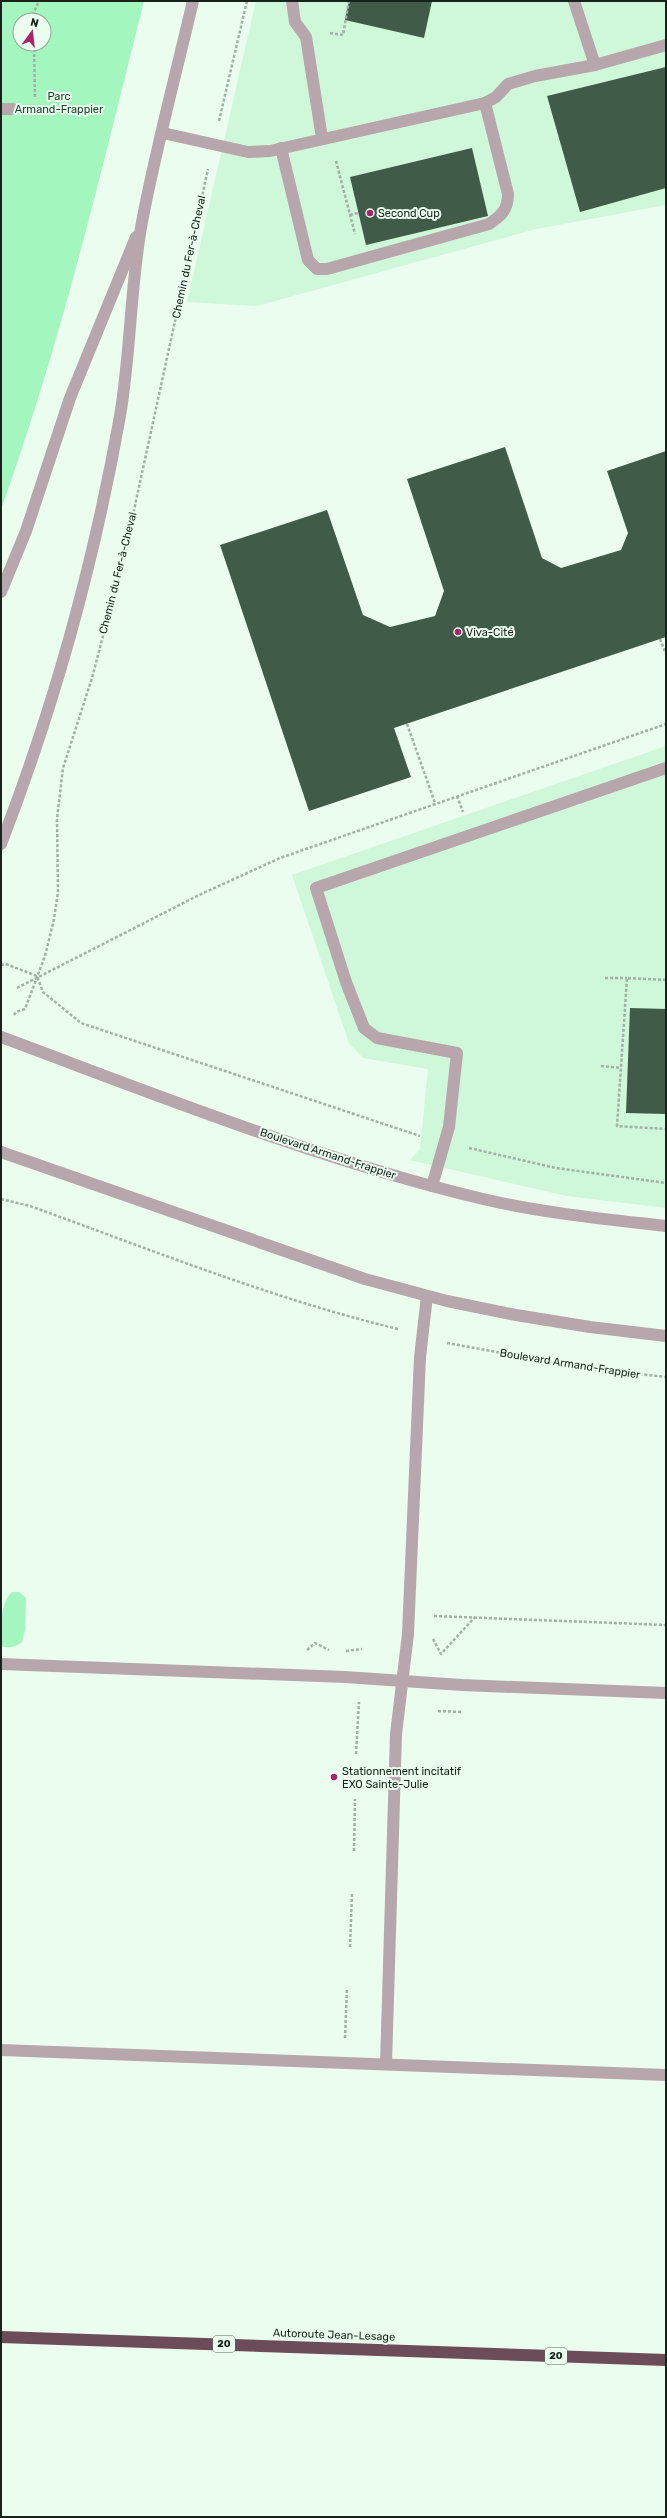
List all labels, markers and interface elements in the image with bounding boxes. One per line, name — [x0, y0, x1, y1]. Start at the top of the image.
north arrow — [12, 12, 52, 52]
text: N — [29, 16, 40, 30]
park label: Parc Armand-Frappier — [15, 90, 104, 116]
street label: Chemin du Fer-à-Cheval — [170, 194, 208, 320]
place label: Second Cup — [378, 207, 440, 220]
marker: Second Cup — [365, 208, 375, 218]
street label: Chemin du Fer-à-Cheval — [97, 511, 139, 635]
place label: Viva-Cité — [466, 626, 514, 639]
marker: Viva-Cité — [453, 627, 463, 637]
street label: Boulevard Armand-Frappier — [258, 1126, 398, 1182]
street label: Boulevard Armand-Frappier — [499, 1346, 642, 1382]
place label: Stationnement incitatif EXO Sainte-Julie — [342, 1765, 462, 1791]
marker: Stationnement incitatif EXO Sainte-Julie — [329, 1772, 339, 1782]
street label: Autoroute Jean-Lesage — [273, 2326, 395, 2344]
road number: 20 — [213, 2336, 235, 2352]
road number: 20 — [545, 2348, 567, 2364]

